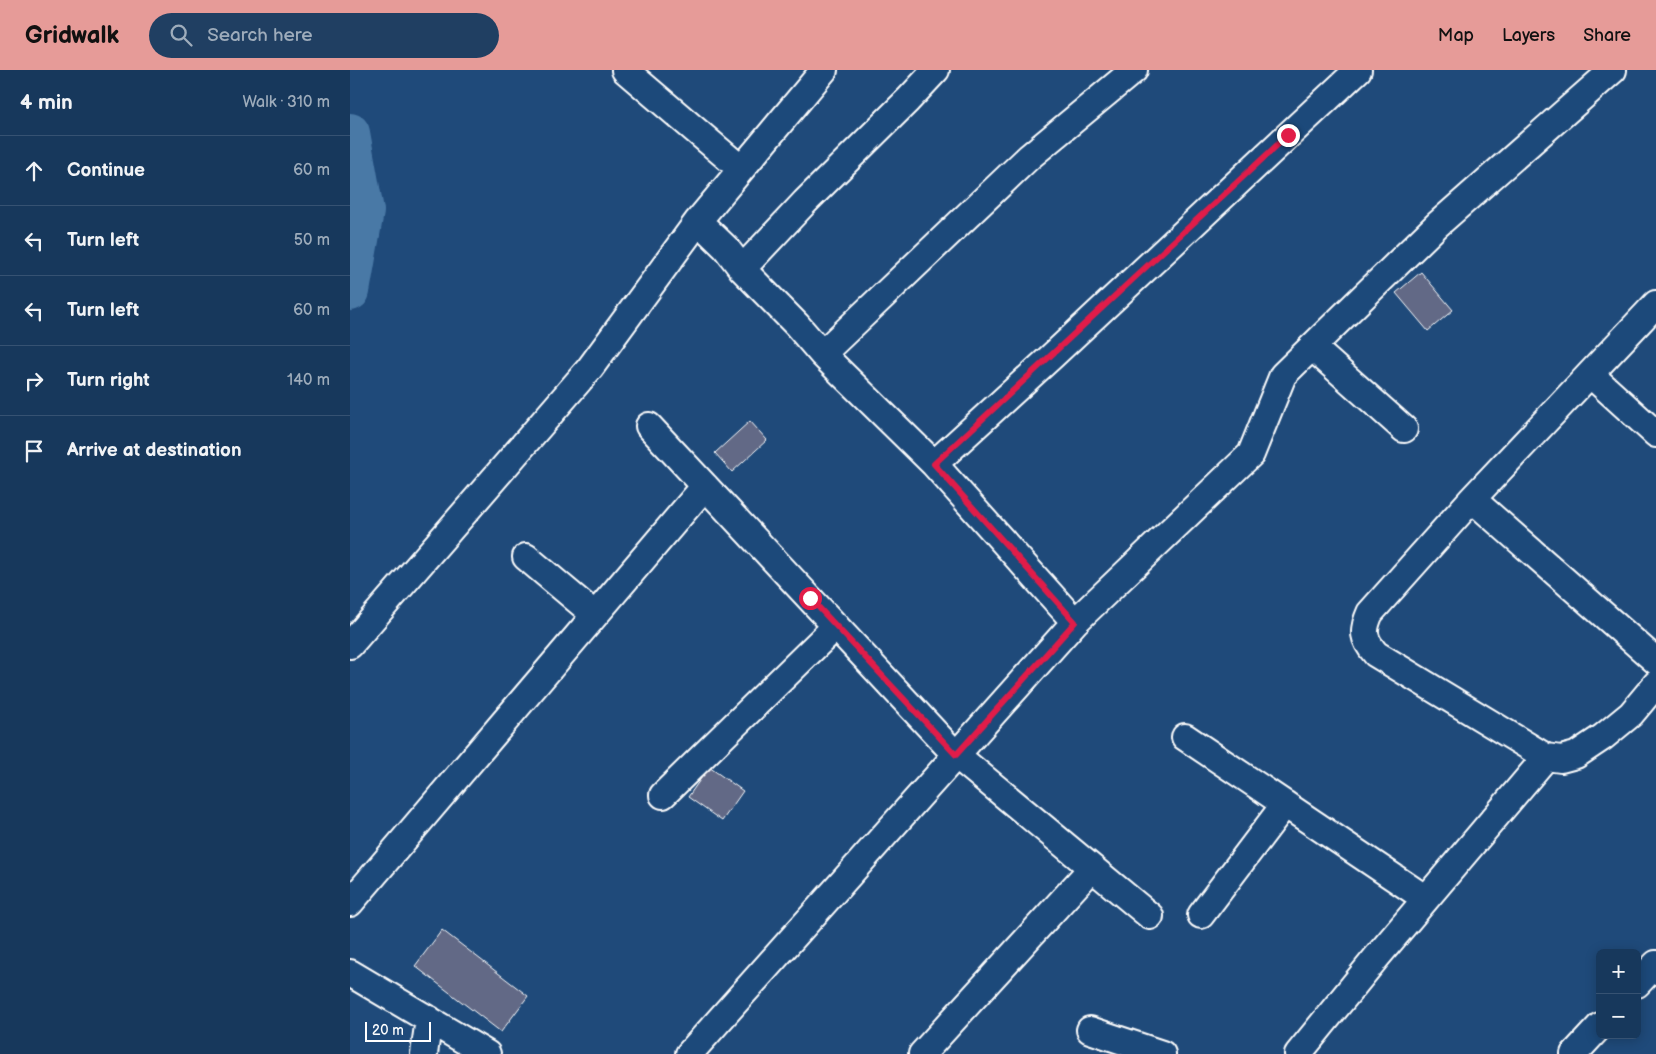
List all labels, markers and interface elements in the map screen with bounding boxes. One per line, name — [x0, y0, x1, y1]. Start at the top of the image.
search box — [149, 13, 499, 58]
text: Gridwalk — [25, 21, 119, 50]
icon: search — [167, 21, 195, 49]
text: Search here — [207, 24, 312, 47]
text: Map — [1438, 25, 1474, 46]
text: Layers — [1502, 25, 1555, 46]
text: Share — [1583, 25, 1631, 46]
text: 4 min — [20, 90, 73, 115]
text: Walk · 310 m — [242, 93, 330, 112]
route end — [1277, 124, 1300, 147]
icon: ahead — [20, 157, 48, 185]
text: Continue — [67, 159, 145, 182]
text: 60 m — [293, 161, 330, 180]
icon: left — [20, 227, 48, 255]
text: Turn left — [67, 229, 139, 252]
text: 50 m — [294, 231, 330, 250]
icon: left — [20, 297, 48, 325]
text: Turn left — [67, 299, 139, 322]
text: 60 m — [293, 301, 330, 320]
icon: right — [20, 367, 48, 395]
text: Turn right — [67, 369, 150, 392]
text: 140 m — [287, 371, 330, 390]
icon: arrive — [20, 437, 48, 465]
text: Arrive at destination — [67, 439, 242, 462]
route start — [799, 587, 822, 610]
map controls — [1596, 949, 1641, 1039]
button: + — [1596, 949, 1641, 994]
button: − — [1596, 994, 1641, 1039]
scale bar — [365, 1019, 431, 1042]
text: 20 m — [372, 1022, 404, 1039]

